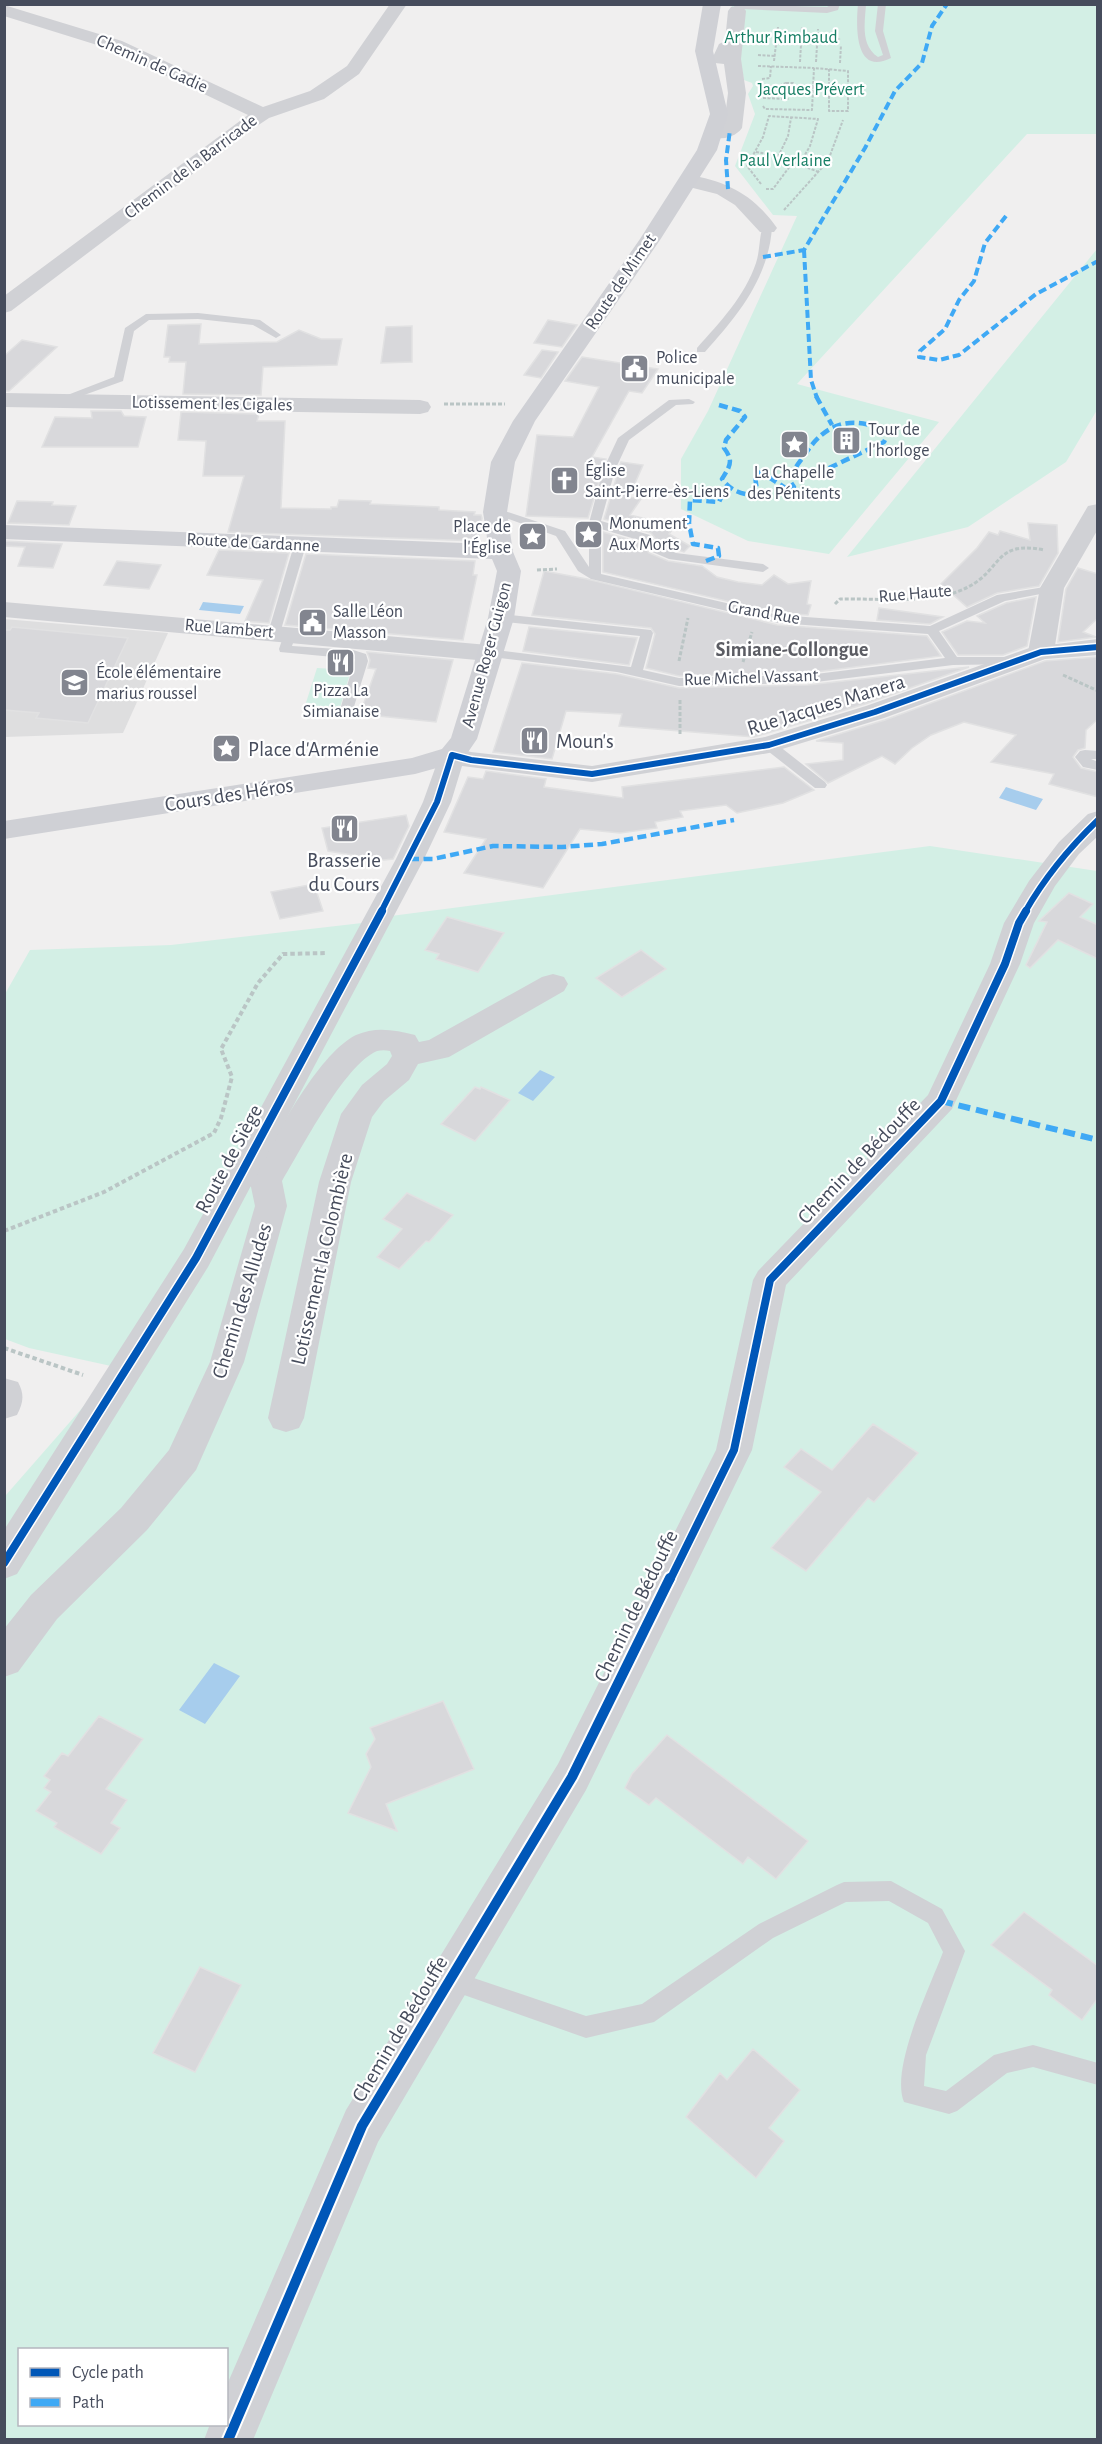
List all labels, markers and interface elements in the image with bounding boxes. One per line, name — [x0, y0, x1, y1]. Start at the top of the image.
park label: Arthur Rimbaud — [724, 29, 838, 47]
street label: Chemin de Gadie — [94, 31, 210, 97]
park label: Jacques Prévert — [757, 81, 865, 99]
street label: Chemin de la Barricade — [121, 111, 261, 223]
park label: Paul Verlaine — [739, 152, 831, 170]
street label: Route de Mimet — [582, 230, 660, 333]
place label: Police municipale — [656, 349, 735, 388]
public building icon: Police municipale — [619, 352, 651, 384]
street label: Lotissement les Cigales — [131, 394, 293, 414]
place label: Tour de l'horloge — [868, 421, 930, 460]
building icon: Tour de l'horloge — [831, 424, 863, 456]
place icon: La Chapelle des Pénitents — [778, 428, 810, 460]
place label: Église Saint-Pierre-ès-Liens — [585, 459, 729, 501]
place label: La Chapelle des Pénitents — [747, 464, 841, 503]
church icon: Église Saint-Pierre-ès-Liens — [548, 465, 580, 497]
place label: Monument Aux Morts — [609, 515, 688, 554]
place label: Place de l'Église — [453, 518, 511, 557]
place icon: Monument Aux Morts — [572, 518, 604, 550]
place icon: Place de l'Église — [516, 521, 548, 553]
street label: Route de Gardanne — [186, 531, 320, 555]
street label: Avenue Roger Guigon — [459, 580, 515, 730]
street label: Rue Haute — [878, 582, 952, 606]
street label: Grand Rue — [727, 598, 801, 628]
place label: Salle Léon Masson — [333, 603, 403, 642]
public building icon: Salle Léon Masson — [296, 606, 328, 638]
street label: Rue Lambert — [184, 616, 274, 642]
district label: Simiane-Collongue — [716, 640, 868, 660]
restaurant icon: Pizza La Simianaise — [325, 646, 357, 678]
place label: École élémentaire marius roussel — [96, 661, 221, 703]
school or university icon: École élémentaire marius roussel — [59, 667, 91, 699]
street label: Rue Michel Vassant — [683, 667, 819, 689]
street label: Rue Jacques Manera — [745, 671, 908, 739]
place label: Pizza La Simianaise — [303, 682, 379, 721]
restaurant icon: Moun's — [519, 725, 551, 757]
place label: Moun's — [556, 731, 614, 752]
place icon: Place d'Arménie — [211, 733, 243, 765]
place label: Place d'Arménie — [248, 739, 379, 760]
street label: Cours des Héros — [163, 774, 295, 816]
restaurant icon: Brasserie du Cours — [328, 813, 360, 845]
place label: Brasserie du Cours — [307, 850, 381, 895]
street label: Chemin de Bédouffe — [794, 1094, 924, 1228]
street label: Route de Siège — [192, 1101, 266, 1217]
street label: Lotissement la Colombière — [287, 1151, 357, 1367]
street label: Chemin des Alludes — [208, 1221, 276, 1381]
street label: Chemin de Bédouffe — [590, 1527, 682, 1685]
street label: Chemin de Bédouffe — [348, 1952, 452, 2106]
legend — [18, 2348, 228, 2426]
text: Cycle path — [72, 2364, 144, 2382]
text: Path — [72, 2394, 104, 2412]

